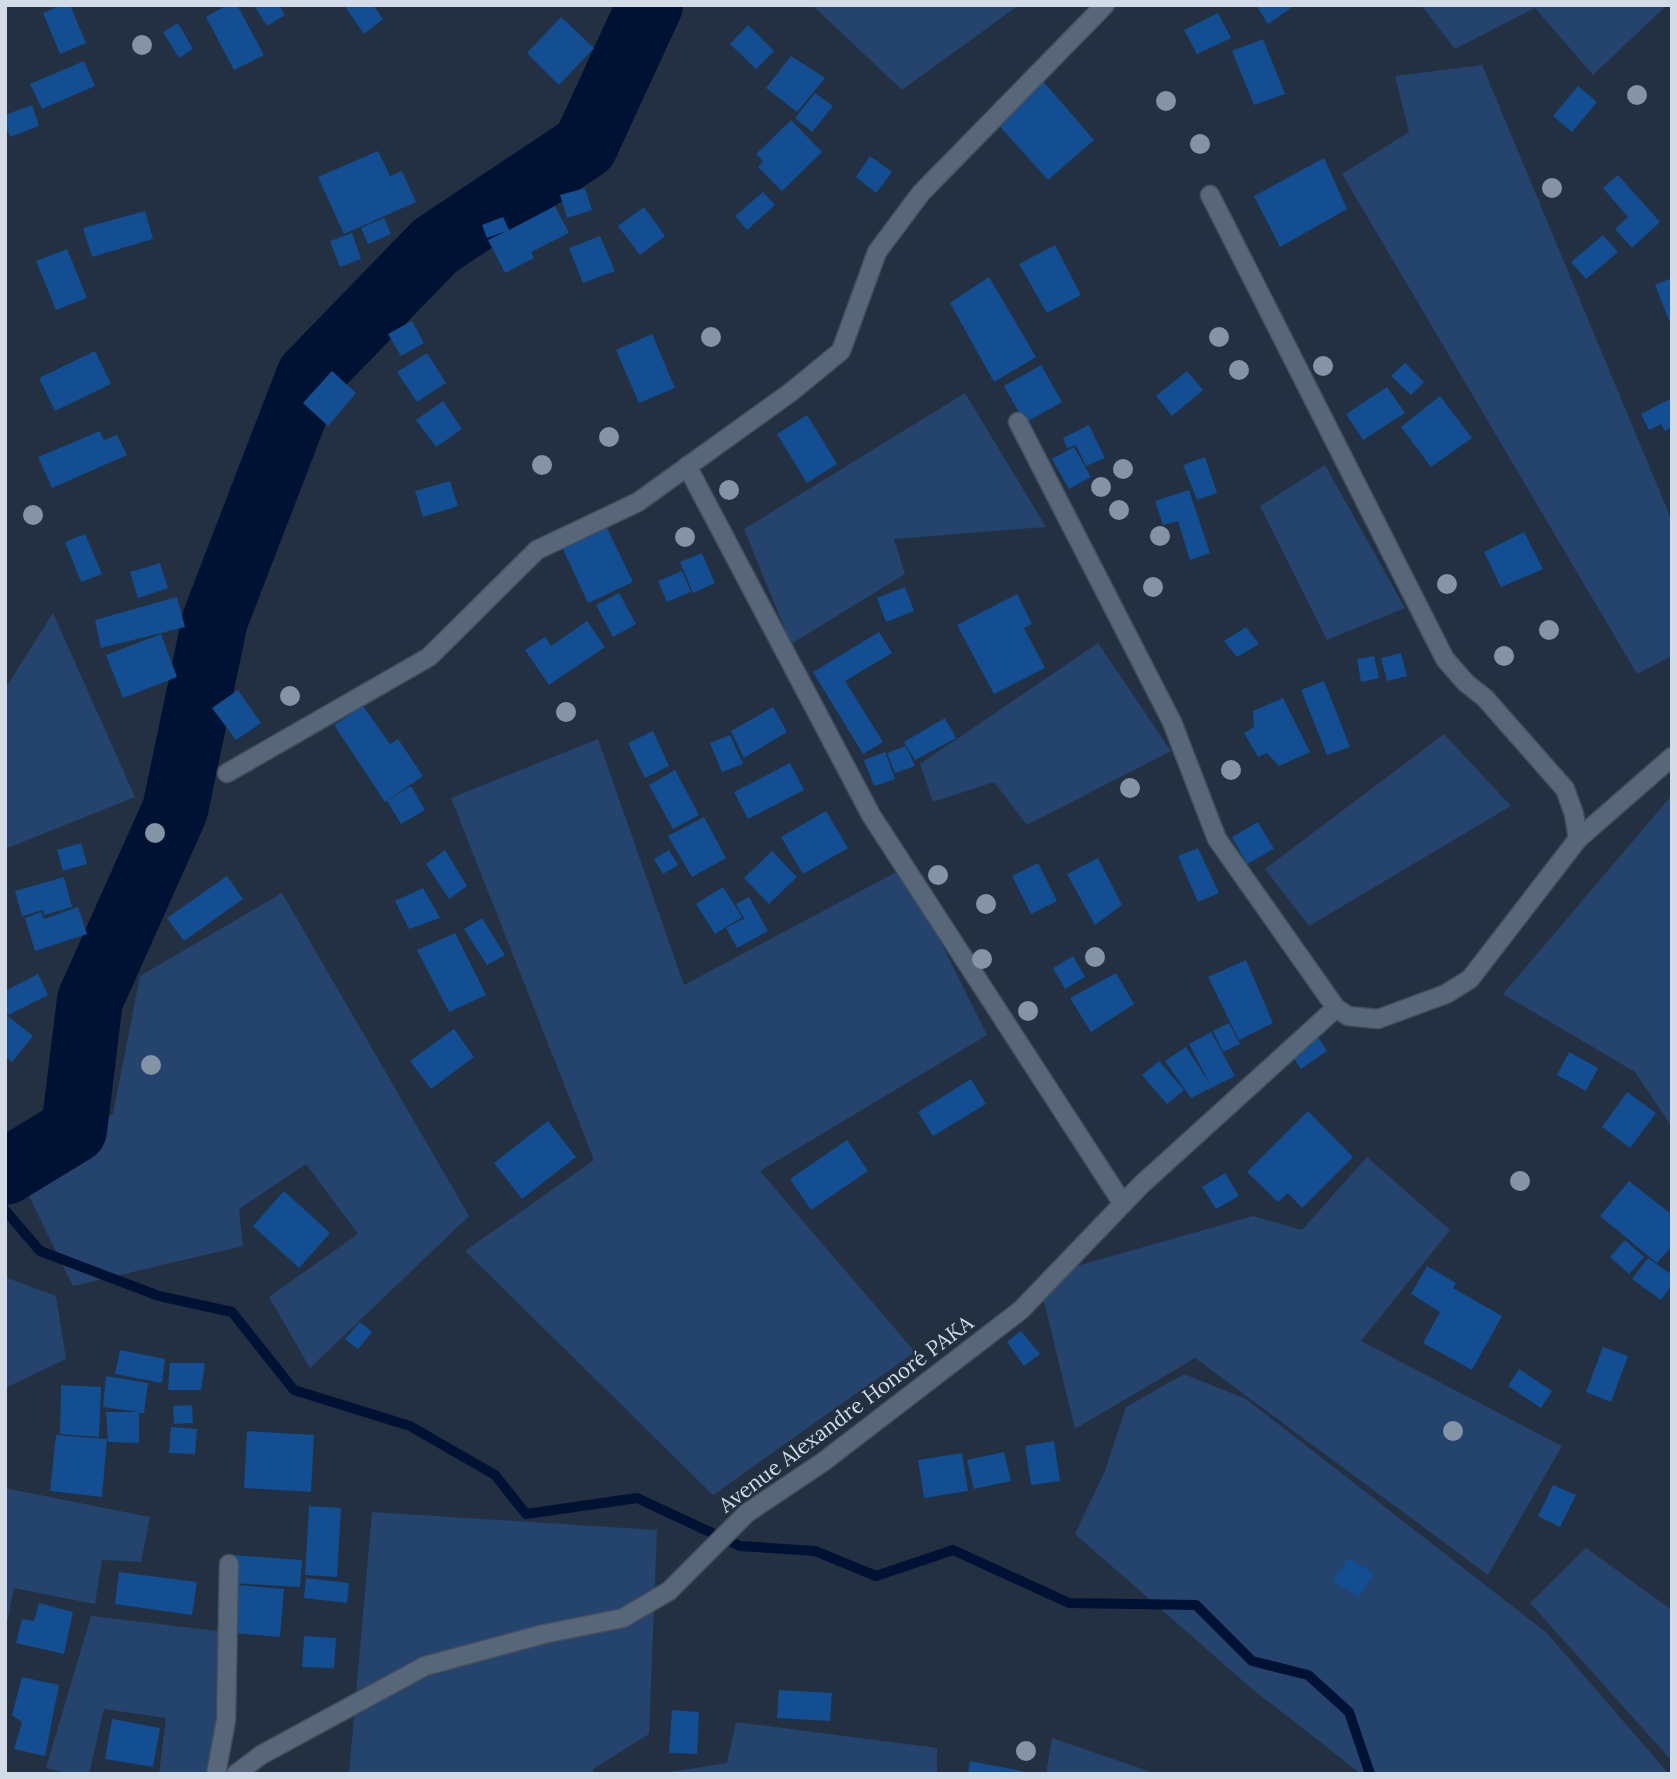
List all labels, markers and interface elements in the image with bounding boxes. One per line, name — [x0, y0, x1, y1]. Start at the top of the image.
street label: Avenue Alexandre Honoré PAKA — [712, 1308, 979, 1519]

